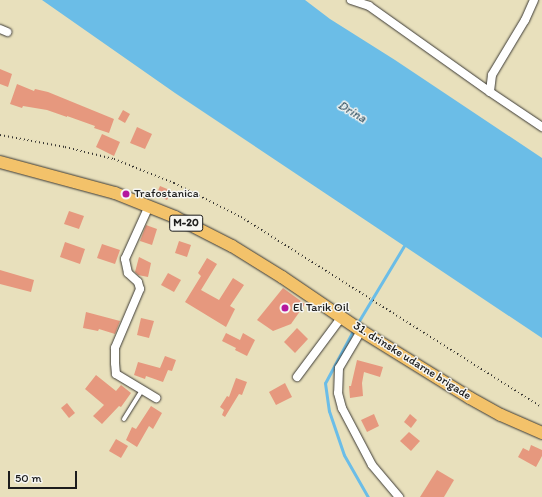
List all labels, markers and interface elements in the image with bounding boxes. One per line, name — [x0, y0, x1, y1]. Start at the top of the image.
water label: Drina — [335, 97, 369, 127]
place label: Trafostanica — [134, 187, 199, 201]
marker: Trafostanica — [121, 189, 131, 199]
road number: M-20 — [169, 214, 203, 232]
place label: El Tarik Oil — [293, 301, 349, 315]
marker: El Tarik Oil — [280, 303, 290, 313]
street label: 31. drinske udarne brigade — [351, 319, 473, 403]
scale bar — [10, 463, 79, 489]
text: 50 m — [15, 471, 41, 485]

